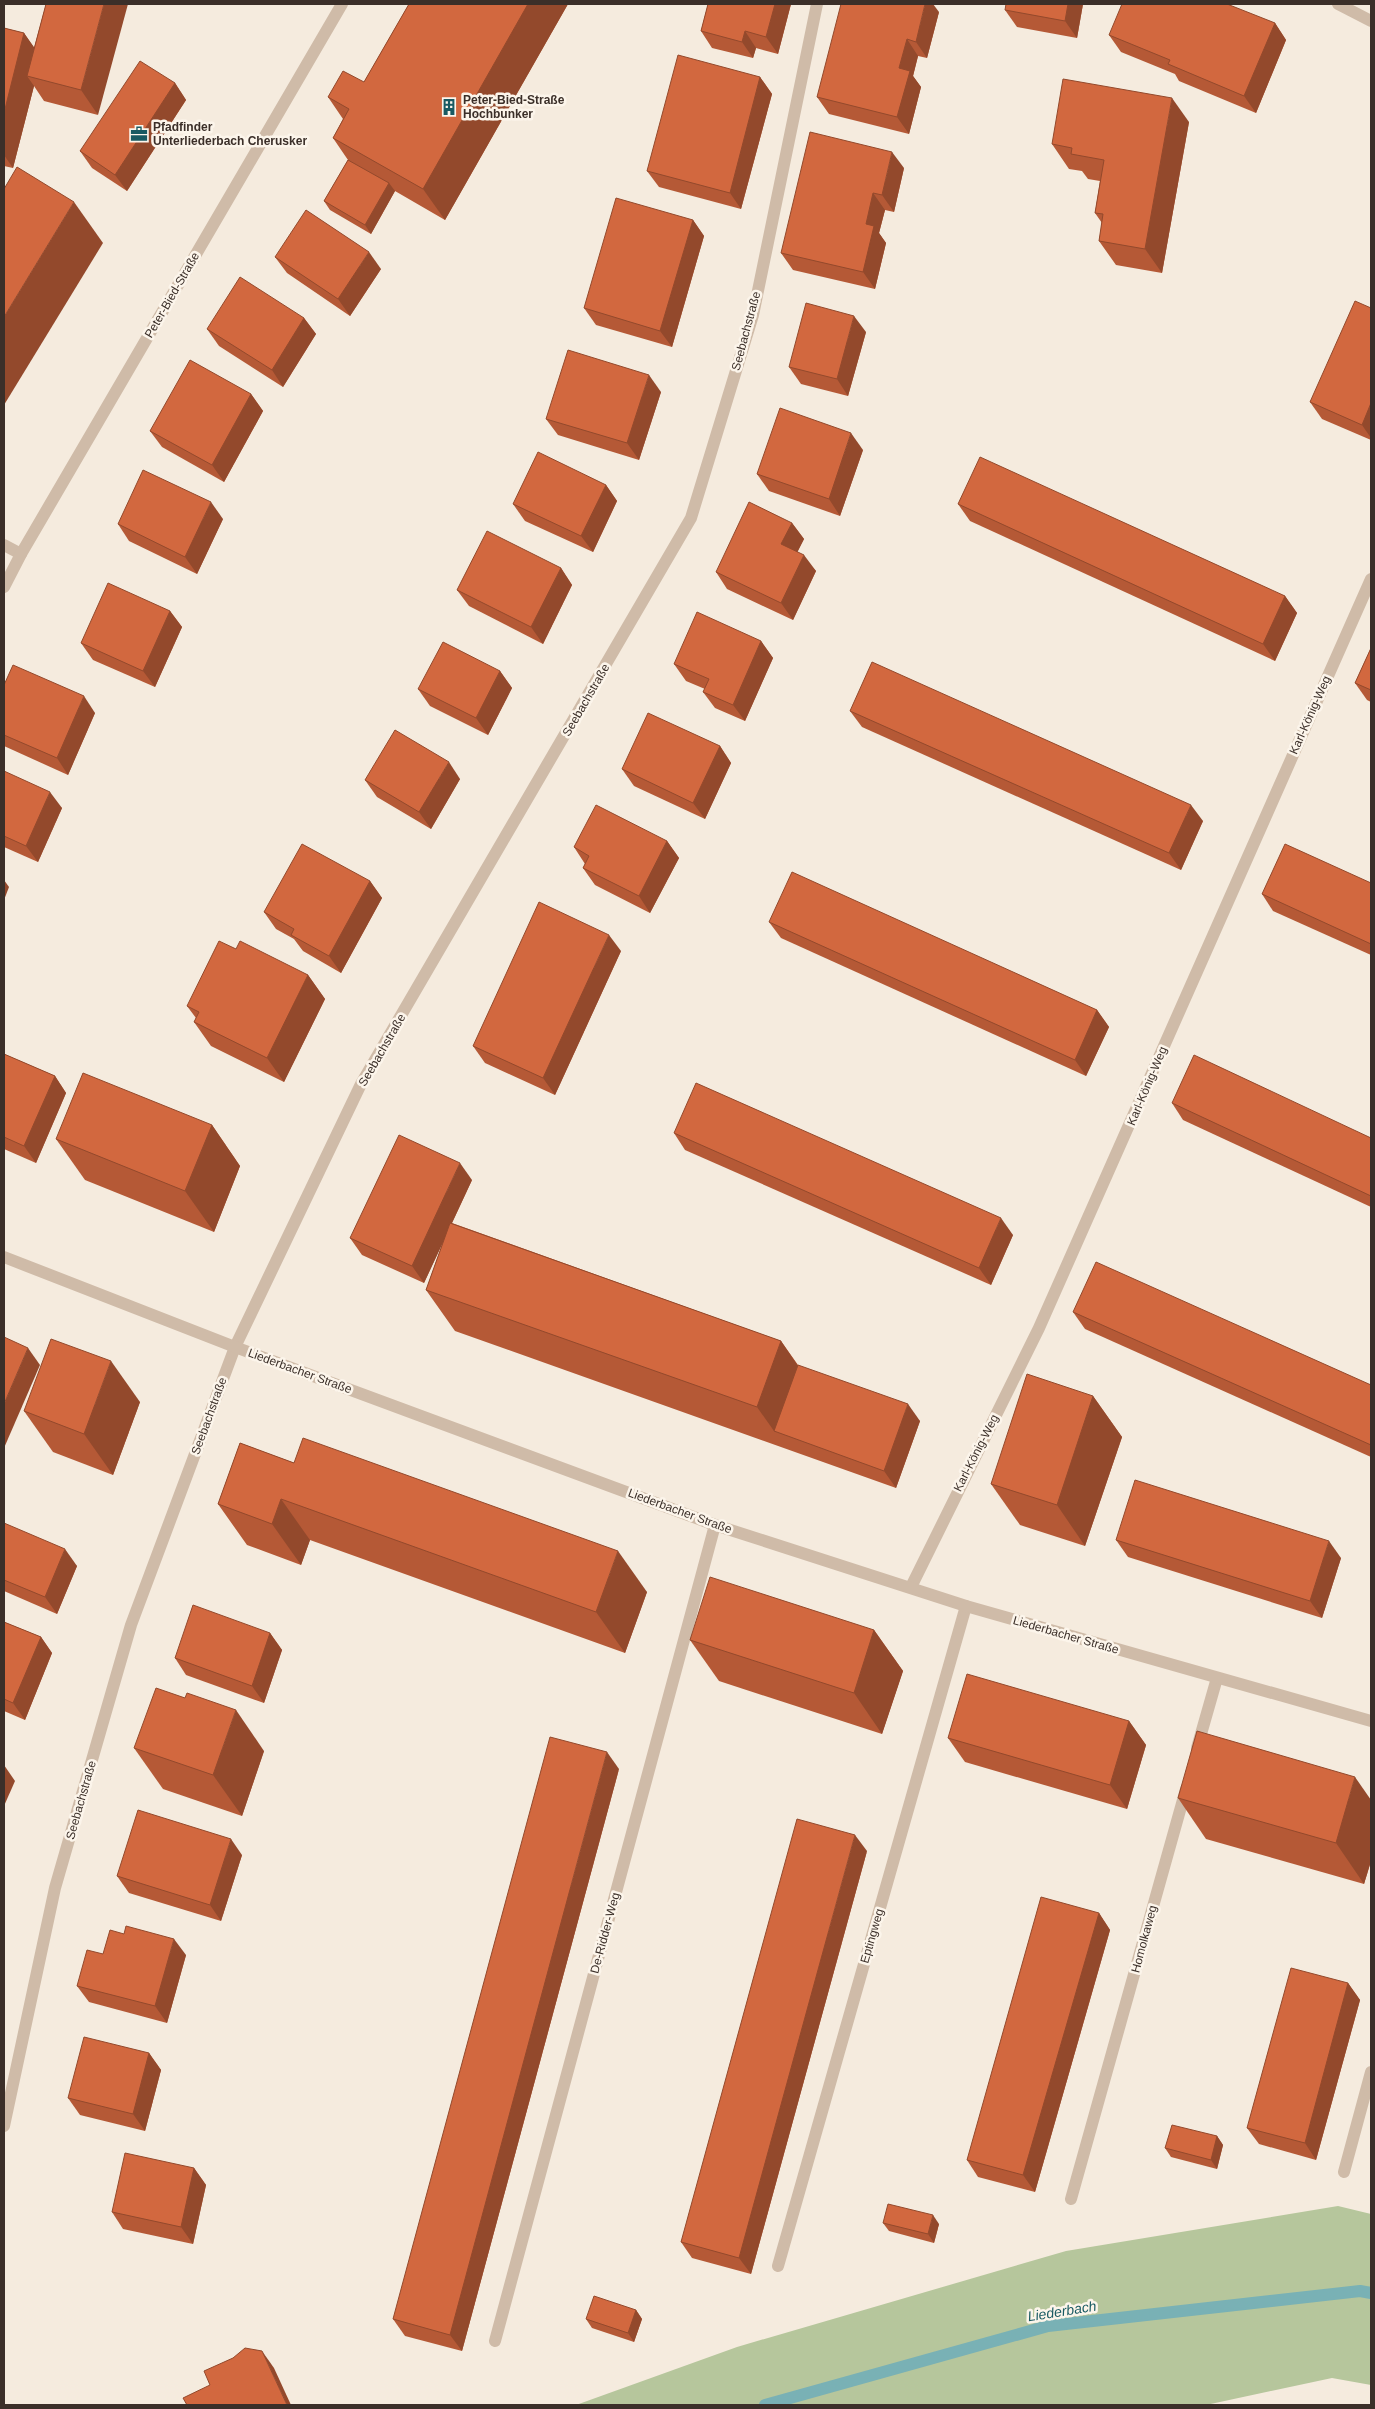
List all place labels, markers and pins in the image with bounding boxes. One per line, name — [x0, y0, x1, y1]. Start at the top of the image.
place label: Peter-Bied-Straße Hochbunker — [463, 93, 565, 121]
building icon: Peter-Bied-Straße Hochbunker — [439, 97, 459, 117]
place label: Pfadfinder Unterliederbach Cherusker — [153, 120, 307, 148]
office icon: Pfadfinder Unterliederbach Cherusker — [129, 124, 149, 144]

